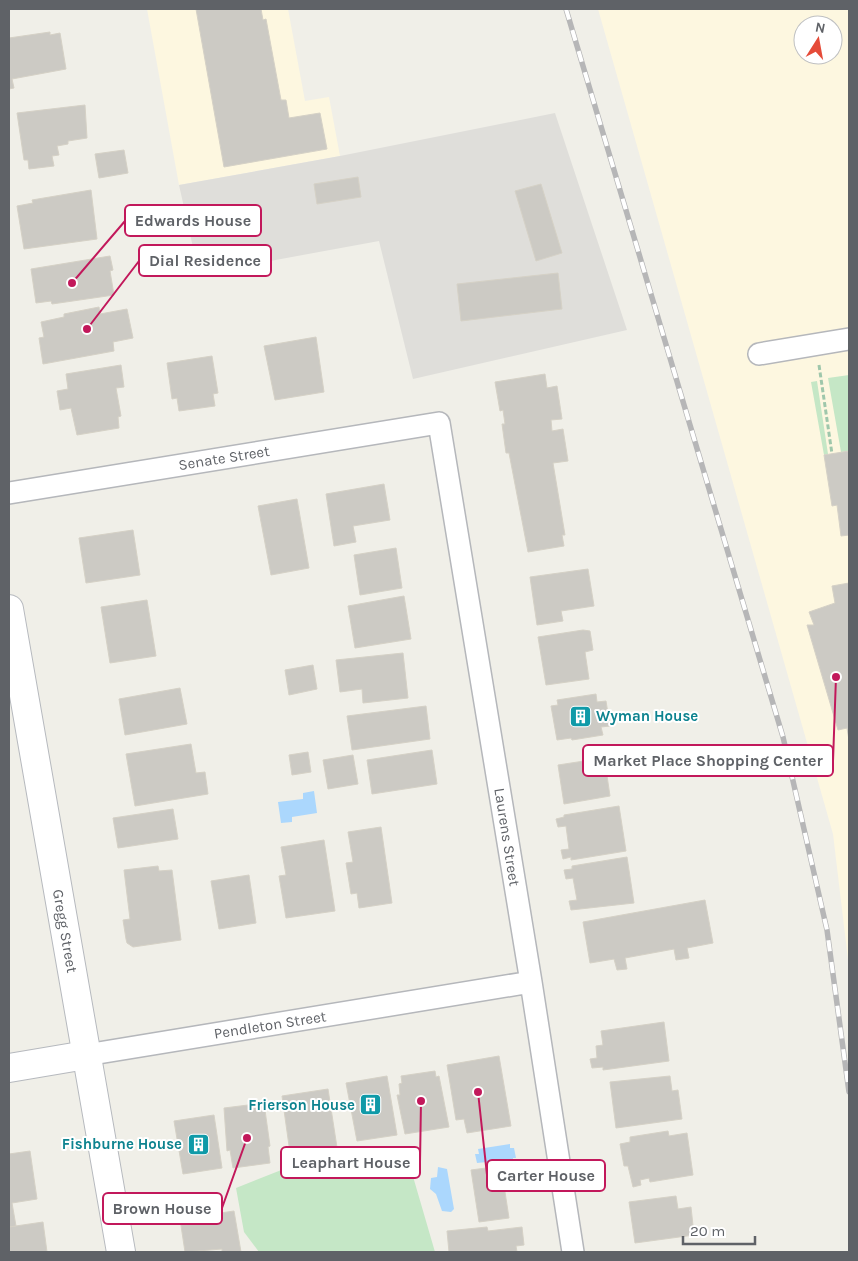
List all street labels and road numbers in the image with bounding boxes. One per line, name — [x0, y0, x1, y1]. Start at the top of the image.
street label: Senate Street — [177, 442, 271, 474]
street label: Laurens Street — [490, 787, 524, 888]
street label: Gregg Street — [49, 888, 81, 974]
street label: Pendleton Street — [213, 1007, 328, 1043]

